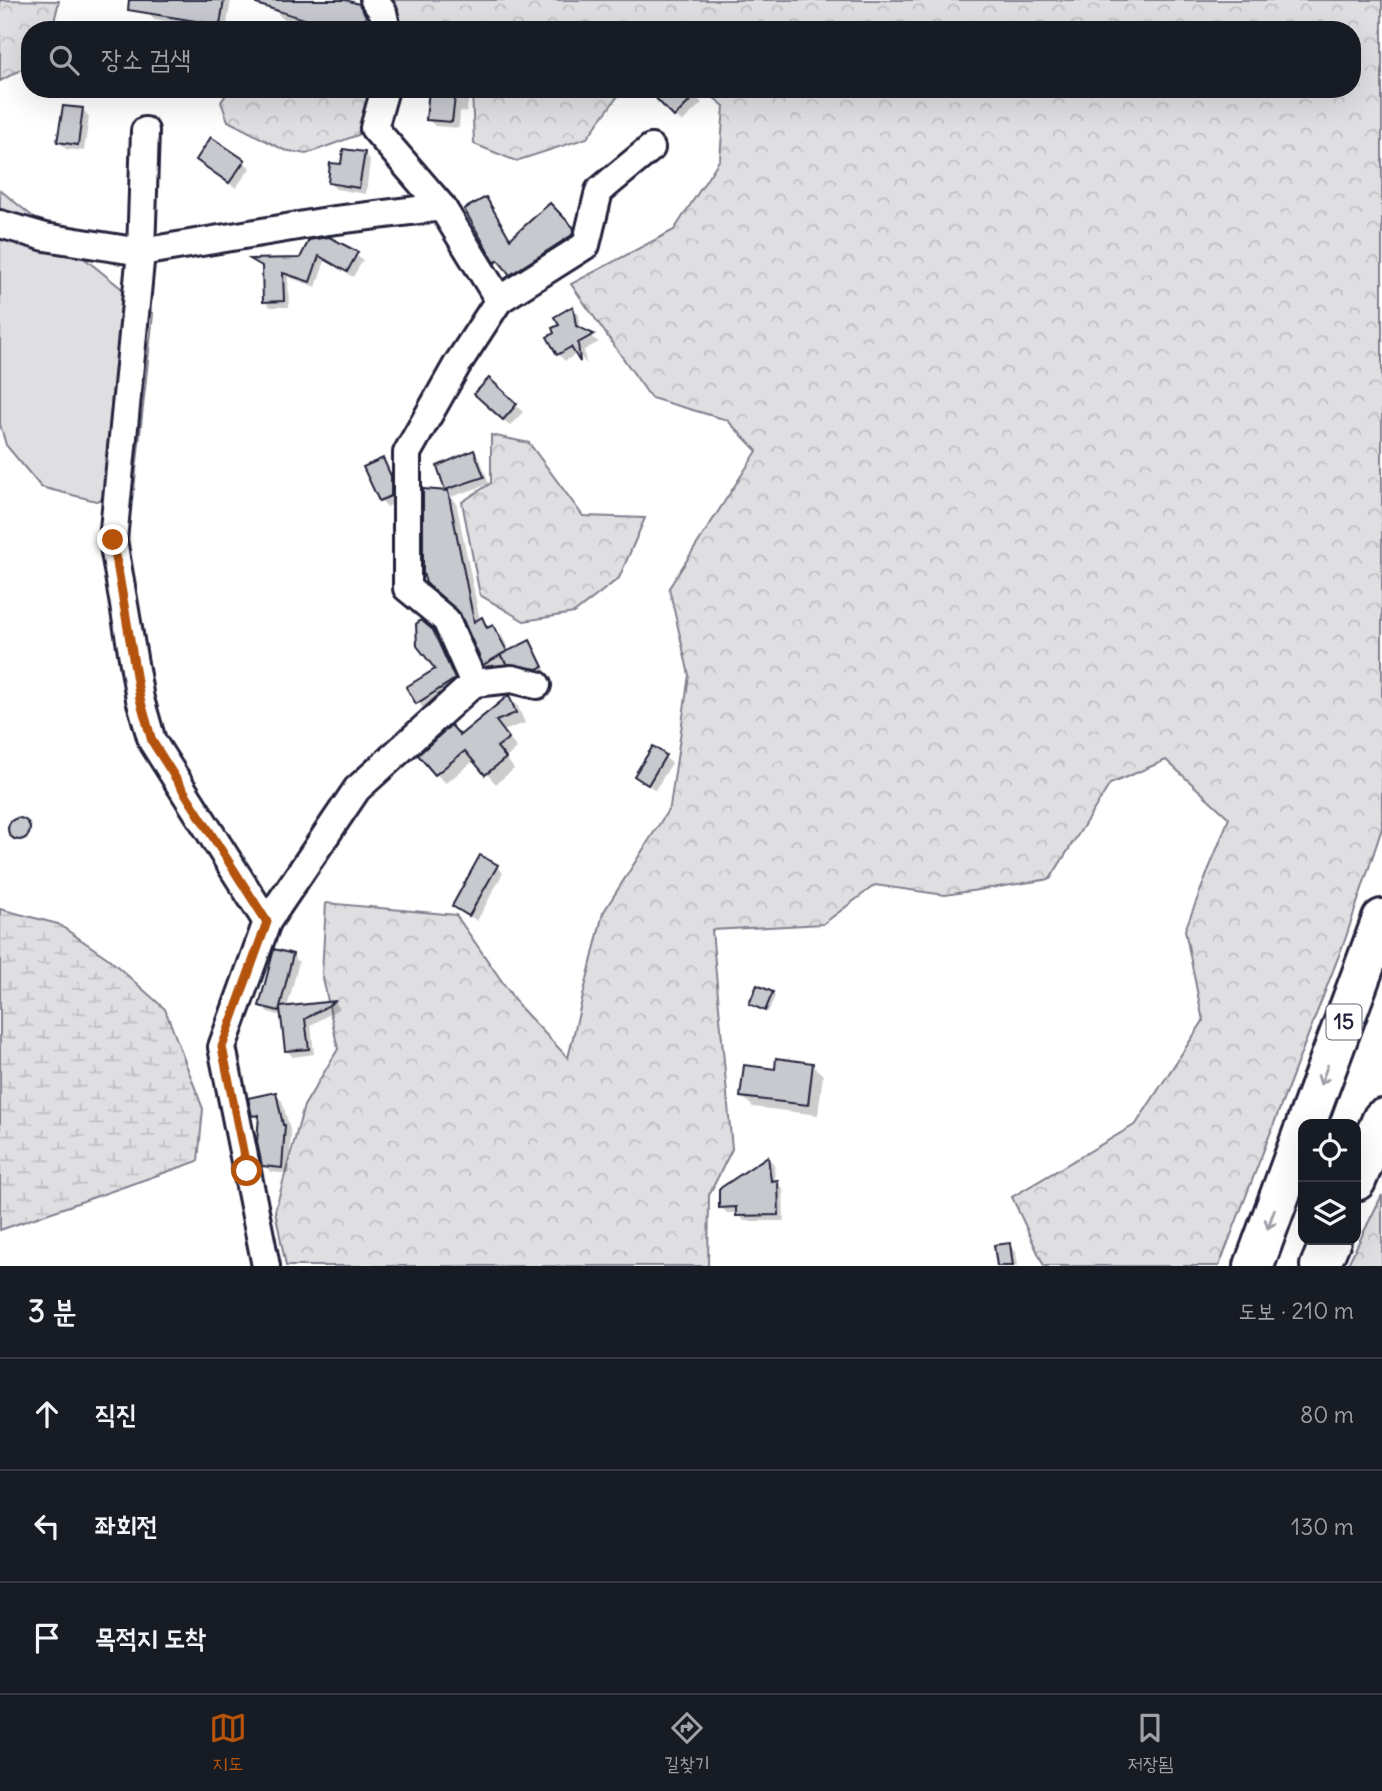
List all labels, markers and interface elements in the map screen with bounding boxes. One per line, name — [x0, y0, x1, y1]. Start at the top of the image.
search box — [21, 21, 1361, 98]
icon: search — [45, 41, 83, 79]
text: 장소 검색 — [101, 42, 191, 75]
route end — [97, 524, 128, 555]
road number: 15 — [1326, 1004, 1362, 1040]
one-way arrow — [1317, 1064, 1330, 1086]
map controls — [1298, 1119, 1361, 1245]
button: locate — [1298, 1119, 1361, 1182]
route start — [231, 1155, 262, 1186]
button: layers — [1298, 1182, 1361, 1245]
one-way arrow — [1264, 1208, 1276, 1230]
text: 3 분 — [28, 1292, 76, 1330]
text: 도보 · 210 m — [1238, 1296, 1354, 1325]
icon: ahead — [28, 1395, 66, 1433]
text: 직진 — [95, 1397, 137, 1430]
text: 80 m — [1300, 1400, 1354, 1429]
icon: left — [28, 1507, 66, 1545]
text: 좌회전 — [95, 1509, 158, 1542]
text: 130 m — [1291, 1512, 1354, 1541]
icon: arrive — [28, 1619, 66, 1657]
text: 목적지 도착 — [95, 1621, 206, 1654]
tab: 지도 — [209, 1709, 247, 1777]
tab: 길찾기 — [664, 1709, 710, 1777]
tab: 저장됨 — [1127, 1709, 1173, 1777]

